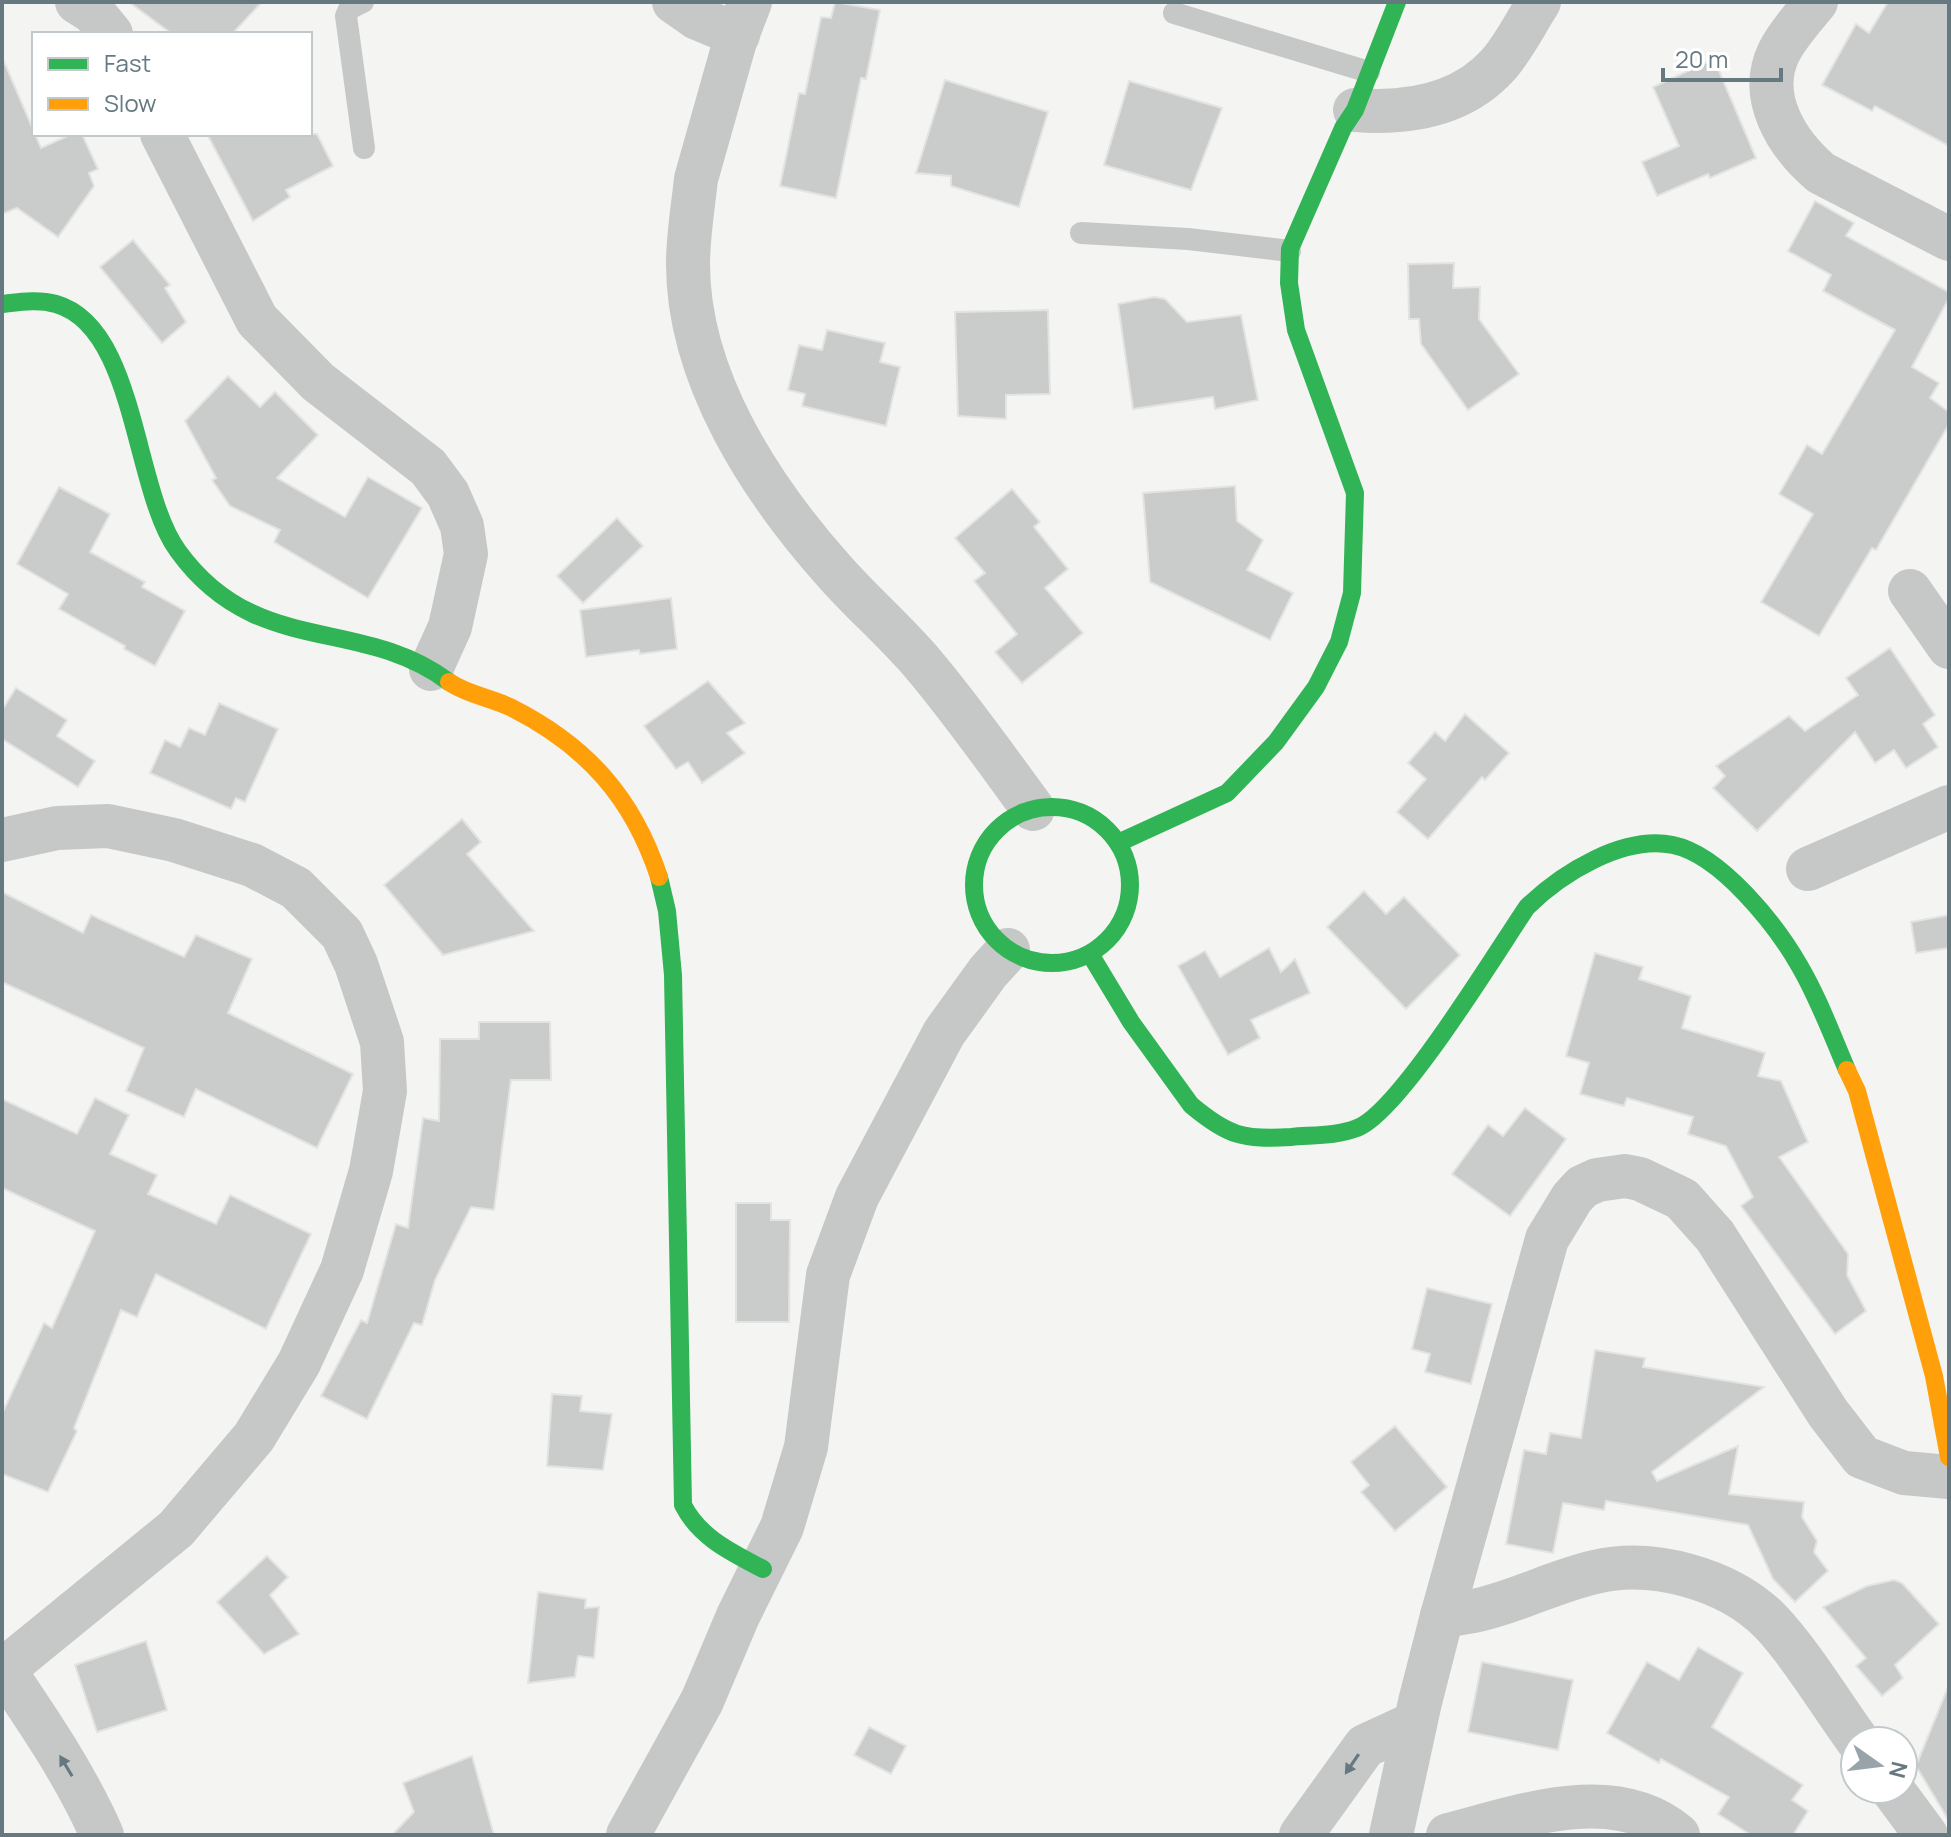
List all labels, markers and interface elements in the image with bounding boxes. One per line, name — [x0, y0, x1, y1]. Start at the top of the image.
legend — [32, 32, 312, 136]
scale bar — [1663, 32, 1781, 82]
text: 20 m — [1675, 42, 1728, 75]
text: Fast — [104, 46, 151, 79]
text: Slow — [104, 86, 157, 119]
north arrow — [1839, 1725, 1919, 1805]
one-way arrow — [1345, 1754, 1360, 1775]
one-way arrow — [59, 1755, 73, 1777]
text: N — [1882, 1759, 1915, 1781]

